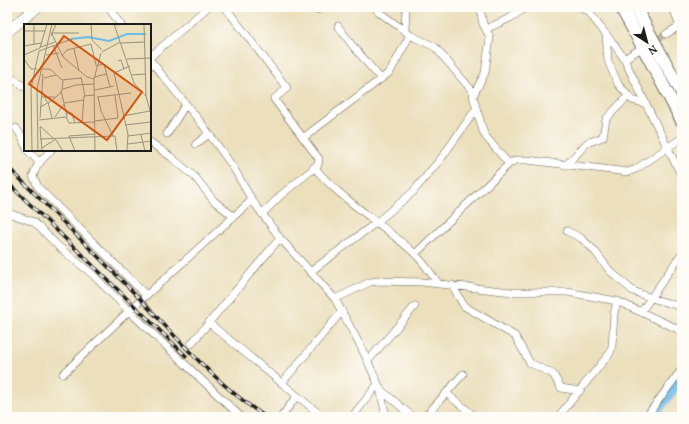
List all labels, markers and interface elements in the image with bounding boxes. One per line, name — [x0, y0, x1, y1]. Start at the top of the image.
north arrow — [627, 22, 667, 62]
inset map — [24, 24, 151, 151]
text: N — [644, 40, 660, 57]

